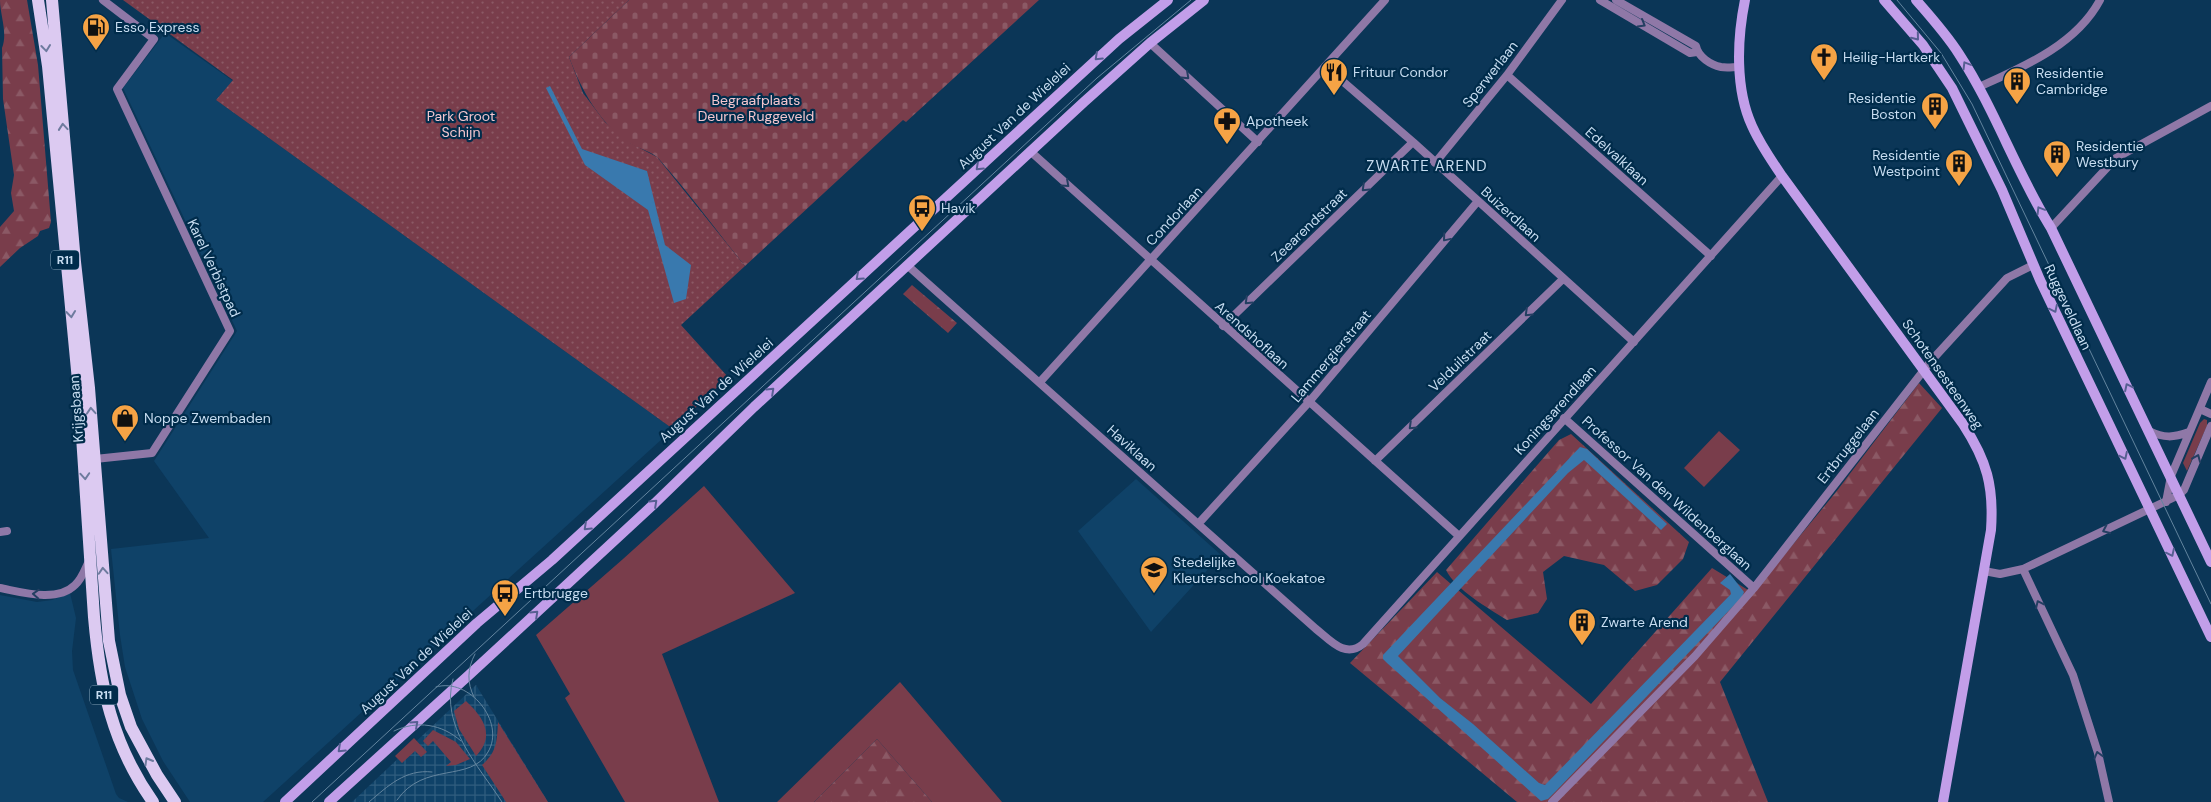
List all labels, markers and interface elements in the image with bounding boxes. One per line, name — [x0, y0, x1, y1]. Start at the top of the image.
fuel station icon: Esso Express — [81, 12, 111, 51]
place label: Esso Express — [115, 18, 200, 36]
one-way arrow — [1636, 18, 1645, 28]
one-way arrow — [1911, 31, 1919, 40]
street label: Sperwerlaan — [1458, 37, 1522, 111]
church icon: Heilig-Hartkerk — [1809, 42, 1839, 81]
one-way arrow — [40, 44, 51, 52]
place label: Heilig-Hartkerk — [1843, 48, 1940, 66]
one-way arrow — [1095, 51, 1104, 60]
restaurant icon: Frituur Condor — [1319, 57, 1349, 96]
street label: August Van de Wielelei — [954, 59, 1074, 173]
one-way arrow — [1963, 62, 1973, 71]
place label: Frituur Condor — [1353, 63, 1448, 81]
place label: Residentie Cambridge — [2036, 64, 2108, 98]
building icon: Residentie Cambridge — [2002, 66, 2032, 105]
one-way arrow — [1180, 71, 1189, 80]
place label: Residentie Boston — [1848, 89, 1916, 123]
park label: Begraafplaats Deurne Ruggeveld — [698, 91, 814, 125]
building icon: Residentie Boston — [1920, 91, 1950, 130]
pharmacy icon: Apotheek — [1212, 106, 1242, 145]
park label: Park Groot Schijn — [427, 107, 495, 141]
place label: Apotheek — [1246, 112, 1309, 130]
one-way arrow — [58, 123, 69, 131]
street label: Edelvalklaan — [1582, 123, 1652, 189]
place label: Residentie Westbury — [2076, 137, 2144, 171]
building icon: Residentie Westbury — [2042, 139, 2072, 178]
place label: Residentie Westpoint — [1872, 146, 1940, 180]
building icon: Residentie Westpoint — [1944, 148, 1974, 187]
district label: ZWARTE AREND — [1366, 156, 1488, 176]
one-way arrow — [975, 161, 984, 170]
one-way arrow — [1061, 178, 1070, 187]
street label: Condorlaan — [1142, 182, 1206, 250]
one-way arrow — [1362, 182, 1371, 191]
street label: Buizerdlaan — [1477, 182, 1545, 246]
street label: Zeearendstraat — [1267, 184, 1351, 266]
bus stop icon: Havik — [907, 193, 937, 232]
place label: Havik — [941, 199, 976, 217]
one-way arrow — [2037, 206, 2047, 215]
street label: Karel Verbistpad — [183, 216, 245, 320]
one-way arrow — [1444, 232, 1452, 241]
road number: R11 — [51, 250, 79, 270]
street label: Ruggeveldlaan — [2040, 261, 2096, 353]
one-way arrow — [855, 272, 864, 281]
one-way arrow — [1245, 295, 1254, 304]
street label: Arendshoflaan — [1211, 297, 1293, 373]
one-way arrow — [2048, 304, 2058, 313]
street label: Lammergierstraat — [1287, 306, 1375, 406]
one-way arrow — [1525, 307, 1534, 316]
one-way arrow — [65, 311, 76, 319]
street label: Schotensesteenweg — [1898, 315, 1988, 433]
street label: Velduilstraat — [1425, 326, 1495, 396]
street label: August Van de Wielelei — [655, 334, 777, 446]
street label: Koningsarendlaan — [1510, 362, 1600, 458]
street label: Krijgsbaan — [65, 375, 87, 443]
one-way arrow — [2124, 383, 2134, 392]
one-way arrow — [766, 388, 775, 397]
shop icon: Noppe Zwembaden — [110, 403, 140, 442]
street label: Ertbruggelaan — [1813, 405, 1883, 487]
one-way arrow — [86, 407, 97, 415]
place label: Noppe Zwembaden — [144, 409, 271, 427]
street label: Professor Van den Wildenberglaan — [1578, 412, 1756, 574]
one-way arrow — [1408, 420, 1417, 429]
street label: Haviklaan — [1103, 421, 1161, 475]
one-way arrow — [2118, 451, 2128, 460]
one-way arrow — [2191, 454, 2202, 463]
one-way arrow — [80, 472, 91, 480]
one-way arrow — [648, 500, 657, 509]
one-way arrow — [584, 521, 593, 530]
one-way arrow — [2102, 524, 2111, 534]
one-way arrow — [2165, 548, 2175, 557]
place label: Stedelijke Kleuterschool Koekatoe — [1173, 553, 1325, 587]
school or university icon: Stedelijke Kleuterschool Koekatoe — [1139, 555, 1169, 594]
one-way arrow — [97, 567, 108, 575]
bus stop icon: Ertbrugge — [490, 578, 520, 617]
place label: Ertbrugge — [524, 584, 588, 602]
one-way arrow — [32, 588, 40, 599]
one-way arrow — [2035, 600, 2045, 609]
street label: August Van de Wielelei — [356, 604, 476, 718]
building icon: Zwarte Arend — [1567, 607, 1597, 646]
one-way arrow — [529, 611, 538, 620]
place label: Zwarte Arend — [1601, 613, 1688, 631]
road number: R11 — [90, 686, 118, 704]
one-way arrow — [410, 721, 419, 730]
one-way arrow — [338, 743, 347, 752]
one-way arrow — [2093, 750, 2104, 759]
one-way arrow — [145, 758, 155, 767]

